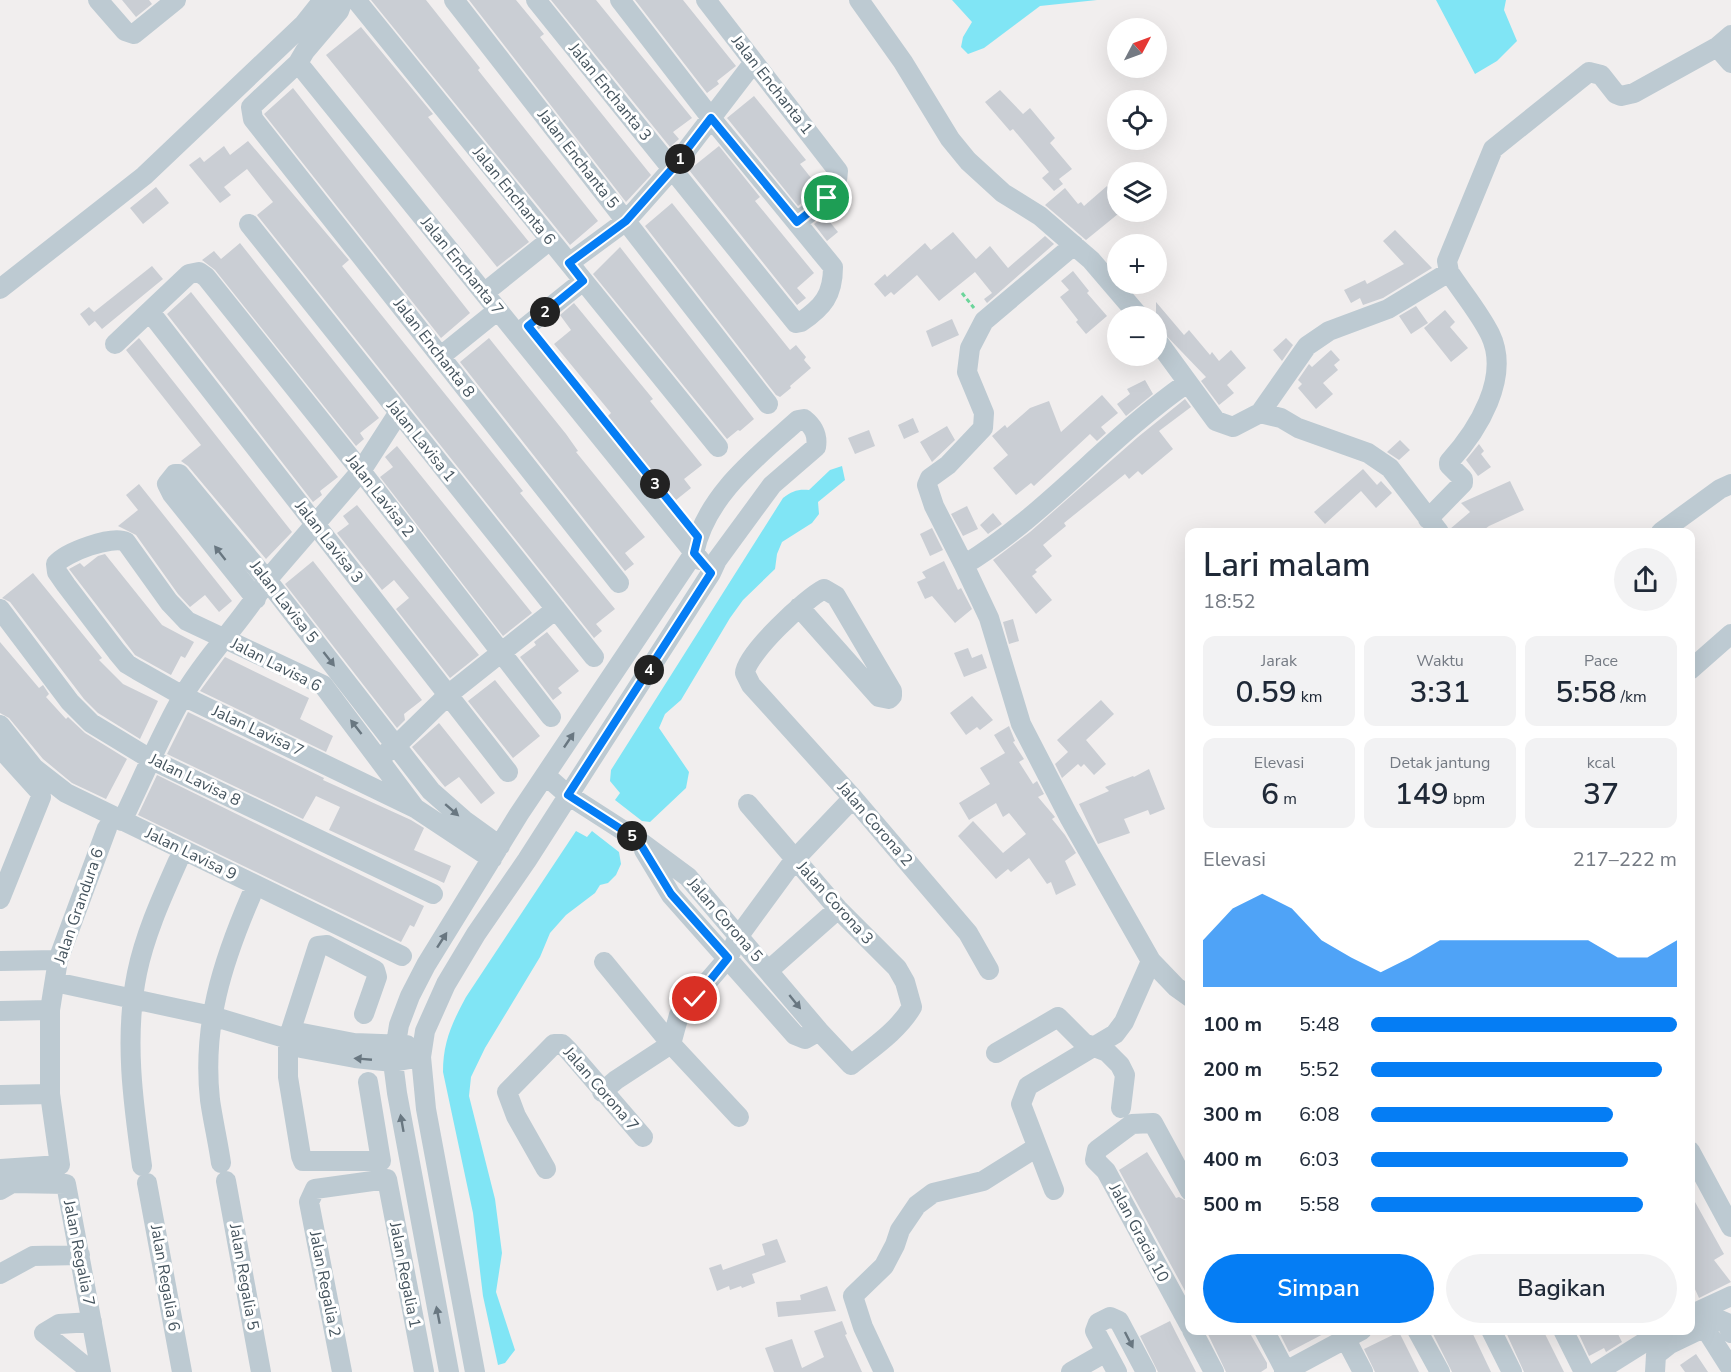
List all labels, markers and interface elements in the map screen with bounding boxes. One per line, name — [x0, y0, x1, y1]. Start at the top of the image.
north arrow — [1107, 18, 1167, 78]
map controls — [1107, 18, 1167, 366]
street label: Jalan Enchanta 1 — [726, 30, 818, 139]
street label: Jalan Enchanta 3 — [563, 38, 656, 146]
button: locate — [1107, 90, 1167, 150]
street label: Jalan Enchanta 5 — [532, 104, 624, 213]
street label: Jalan Enchanta 6 — [467, 142, 560, 250]
pin: 1 — [665, 144, 695, 174]
text: 1 — [675, 148, 685, 170]
button: layers — [1107, 162, 1167, 222]
pin — [801, 172, 852, 223]
icon: arrive — [810, 181, 843, 214]
street label: Jalan Enchanta 7 — [415, 212, 508, 320]
button: + — [1107, 234, 1167, 294]
street label: Jalan Enchanta 8 — [388, 293, 480, 402]
pin: 2 — [530, 297, 560, 327]
text: 2 — [540, 301, 550, 323]
button: − — [1107, 306, 1167, 366]
street label: Jalan Lavisa 1 — [381, 395, 461, 486]
street label: Jalan Lavisa 2 — [340, 449, 419, 542]
pin: 3 — [640, 469, 670, 499]
text: 3 — [650, 473, 660, 495]
street label: Jalan Lavisa 3 — [289, 495, 368, 588]
text: Lari malam — [1203, 543, 1371, 588]
one-way arrow — [213, 545, 226, 561]
button: share — [1614, 548, 1677, 611]
street label: Jalan Lavisa 5 — [244, 555, 323, 648]
text: 18:52 — [1203, 588, 1256, 615]
street label: Jalan Lavisa 6 — [226, 632, 325, 697]
text: Jarak — [1261, 650, 1297, 672]
text: Waktu — [1416, 650, 1464, 672]
text: Pace — [1584, 650, 1618, 672]
one-way arrow — [323, 651, 336, 667]
pin: 4 — [634, 655, 664, 685]
text: 4 — [644, 659, 654, 681]
text: 0.59 — [1236, 672, 1297, 713]
text: 3:31 — [1409, 672, 1471, 713]
text: 5:58 — [1555, 672, 1616, 713]
text: km — [1297, 686, 1322, 708]
text: /km — [1616, 686, 1647, 708]
street label: Jalan Lavisa 7 — [208, 700, 308, 762]
one-way arrow — [350, 720, 362, 735]
one-way arrow — [563, 732, 575, 748]
street label: Jalan Lavisa 8 — [145, 748, 244, 812]
text: Elevasi — [1254, 752, 1304, 774]
text: Detak jantung — [1390, 752, 1490, 774]
text: kcal — [1587, 752, 1615, 774]
text: 6 — [1261, 774, 1279, 815]
text: 149 — [1395, 774, 1449, 815]
text: 37 — [1583, 774, 1619, 815]
street label: Jalan Corona 2 — [832, 776, 918, 871]
text: m — [1279, 788, 1297, 810]
text: bpm — [1449, 788, 1485, 810]
one-way arrow — [444, 803, 459, 816]
pin: 5 — [617, 821, 647, 851]
street label: Jalan Lavisa 9 — [141, 822, 240, 886]
text: 5 — [627, 825, 637, 847]
street label: Jalan Grandura 6 — [49, 845, 109, 968]
text: Elevasi — [1203, 846, 1266, 873]
text: 217–222 m — [1573, 846, 1677, 873]
street label: Jalan Corona 3 — [791, 856, 878, 949]
street label: Jalan Corona 5 — [682, 872, 768, 967]
one-way arrow — [436, 932, 447, 948]
pin — [669, 973, 720, 1024]
icon: check — [678, 982, 711, 1015]
one-way arrow — [788, 994, 800, 1009]
text: 100 m — [1203, 1011, 1262, 1038]
text: 5:48 — [1299, 1011, 1340, 1038]
street label: Jalan Corona 7 — [558, 1041, 644, 1136]
one-way arrow — [354, 1054, 373, 1064]
text: 200 m — [1203, 1056, 1262, 1083]
text: 5:52 — [1299, 1056, 1340, 1083]
text: 300 m — [1203, 1101, 1262, 1128]
text: 6:08 — [1299, 1101, 1340, 1128]
one-way arrow — [397, 1113, 406, 1132]
text: 400 m — [1203, 1146, 1262, 1173]
text: 6:03 — [1299, 1146, 1340, 1173]
street label: Jalan Gracia 10 — [1103, 1179, 1174, 1286]
text: 500 m — [1203, 1191, 1262, 1218]
text: 5:58 — [1299, 1191, 1340, 1218]
street label: Jalan Regalia 7 — [58, 1197, 100, 1308]
street label: Jalan Regalia 1 — [384, 1219, 426, 1330]
street label: Jalan Regalia 5 — [224, 1221, 264, 1332]
street label: Jalan Regalia 6 — [145, 1222, 185, 1333]
street label: Jalan Regalia 2 — [304, 1228, 346, 1339]
button: Simpan — [1203, 1254, 1434, 1323]
button: Bagikan — [1446, 1254, 1677, 1323]
one-way arrow — [433, 1305, 442, 1324]
one-way arrow — [1124, 1332, 1134, 1349]

